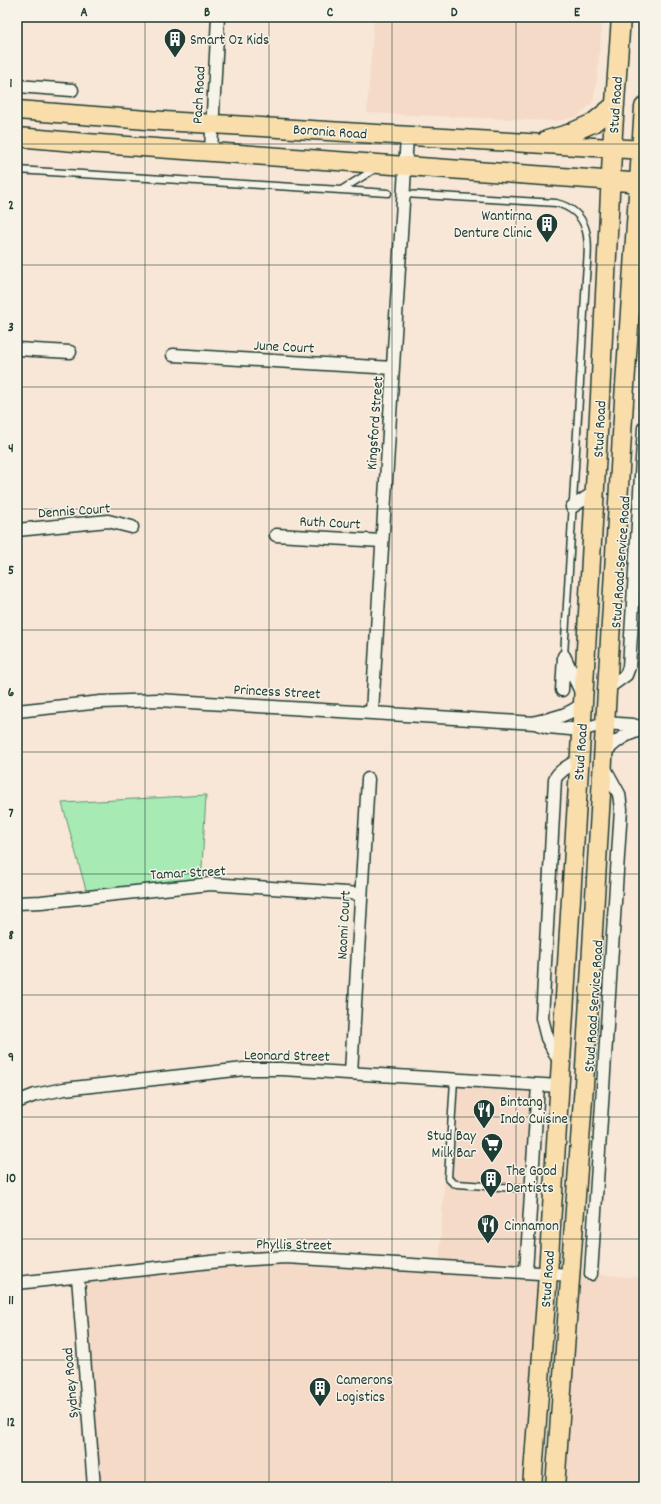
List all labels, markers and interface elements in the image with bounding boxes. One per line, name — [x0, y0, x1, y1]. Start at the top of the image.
text: A — [80, 4, 88, 23]
text: B — [204, 4, 210, 23]
text: C — [327, 4, 334, 23]
text: D — [451, 4, 458, 23]
text: E — [574, 4, 581, 23]
building icon: Smart Oz Kids — [162, 26, 188, 59]
place label: Smart Oz Kids — [190, 30, 269, 52]
street label: Pach Road — [187, 65, 213, 125]
text: 1 — [10, 75, 13, 94]
street label: Stud Road — [604, 76, 630, 134]
street label: Boronia Road — [292, 119, 368, 147]
text: 2 — [8, 197, 14, 216]
place label: Wantirna Denture Clinic — [454, 206, 533, 245]
building icon: Wantirna Denture Clinic — [534, 211, 560, 244]
text: 3 — [8, 319, 14, 338]
street label: June Court — [253, 335, 315, 361]
street label: Kingsford Street — [362, 375, 390, 471]
street label: Stud Road — [589, 400, 613, 458]
text: 4 — [8, 440, 14, 459]
street label: Stud Road Service Road — [606, 495, 638, 629]
street label: Dennis Court — [37, 498, 111, 525]
street label: Ruth Court — [299, 511, 362, 537]
text: 5 — [8, 562, 14, 581]
street label: Princess Street — [233, 680, 321, 706]
text: 6 — [8, 684, 15, 703]
street label: Stud Road — [569, 723, 595, 781]
text: 7 — [9, 805, 14, 824]
street label: Tamar Street — [150, 861, 227, 887]
street label: Naomi Court — [332, 889, 358, 960]
text: 8 — [8, 927, 14, 946]
street label: Stud Road Service Road — [579, 939, 611, 1073]
street label: Leonard Street — [244, 1045, 331, 1069]
text: 9 — [8, 1049, 14, 1068]
place label: Bintang Indo Cuisine — [500, 1092, 568, 1131]
restaurant icon: Bintang Indo Cuisine — [471, 1097, 497, 1130]
place label: Stud Bay Milk Bar — [427, 1126, 477, 1165]
supermarket icon: Stud Bay Milk Bar — [479, 1131, 505, 1164]
place label: The Good Dentists — [506, 1161, 557, 1200]
building icon: The Good Dentists — [478, 1166, 504, 1199]
text: 10 — [6, 1170, 16, 1189]
restaurant icon: Cinnamon — [475, 1212, 501, 1245]
place label: Cinnamon — [504, 1216, 559, 1238]
street label: Phyllis Street — [256, 1234, 333, 1258]
street label: Stud Road — [536, 1250, 562, 1308]
text: 11 — [8, 1292, 14, 1311]
street label: Sydney Road — [58, 1347, 86, 1419]
place label: Camerons Logistics — [336, 1370, 393, 1409]
building icon: Camerons Logistics — [307, 1375, 333, 1408]
text: 12 — [7, 1414, 16, 1433]

